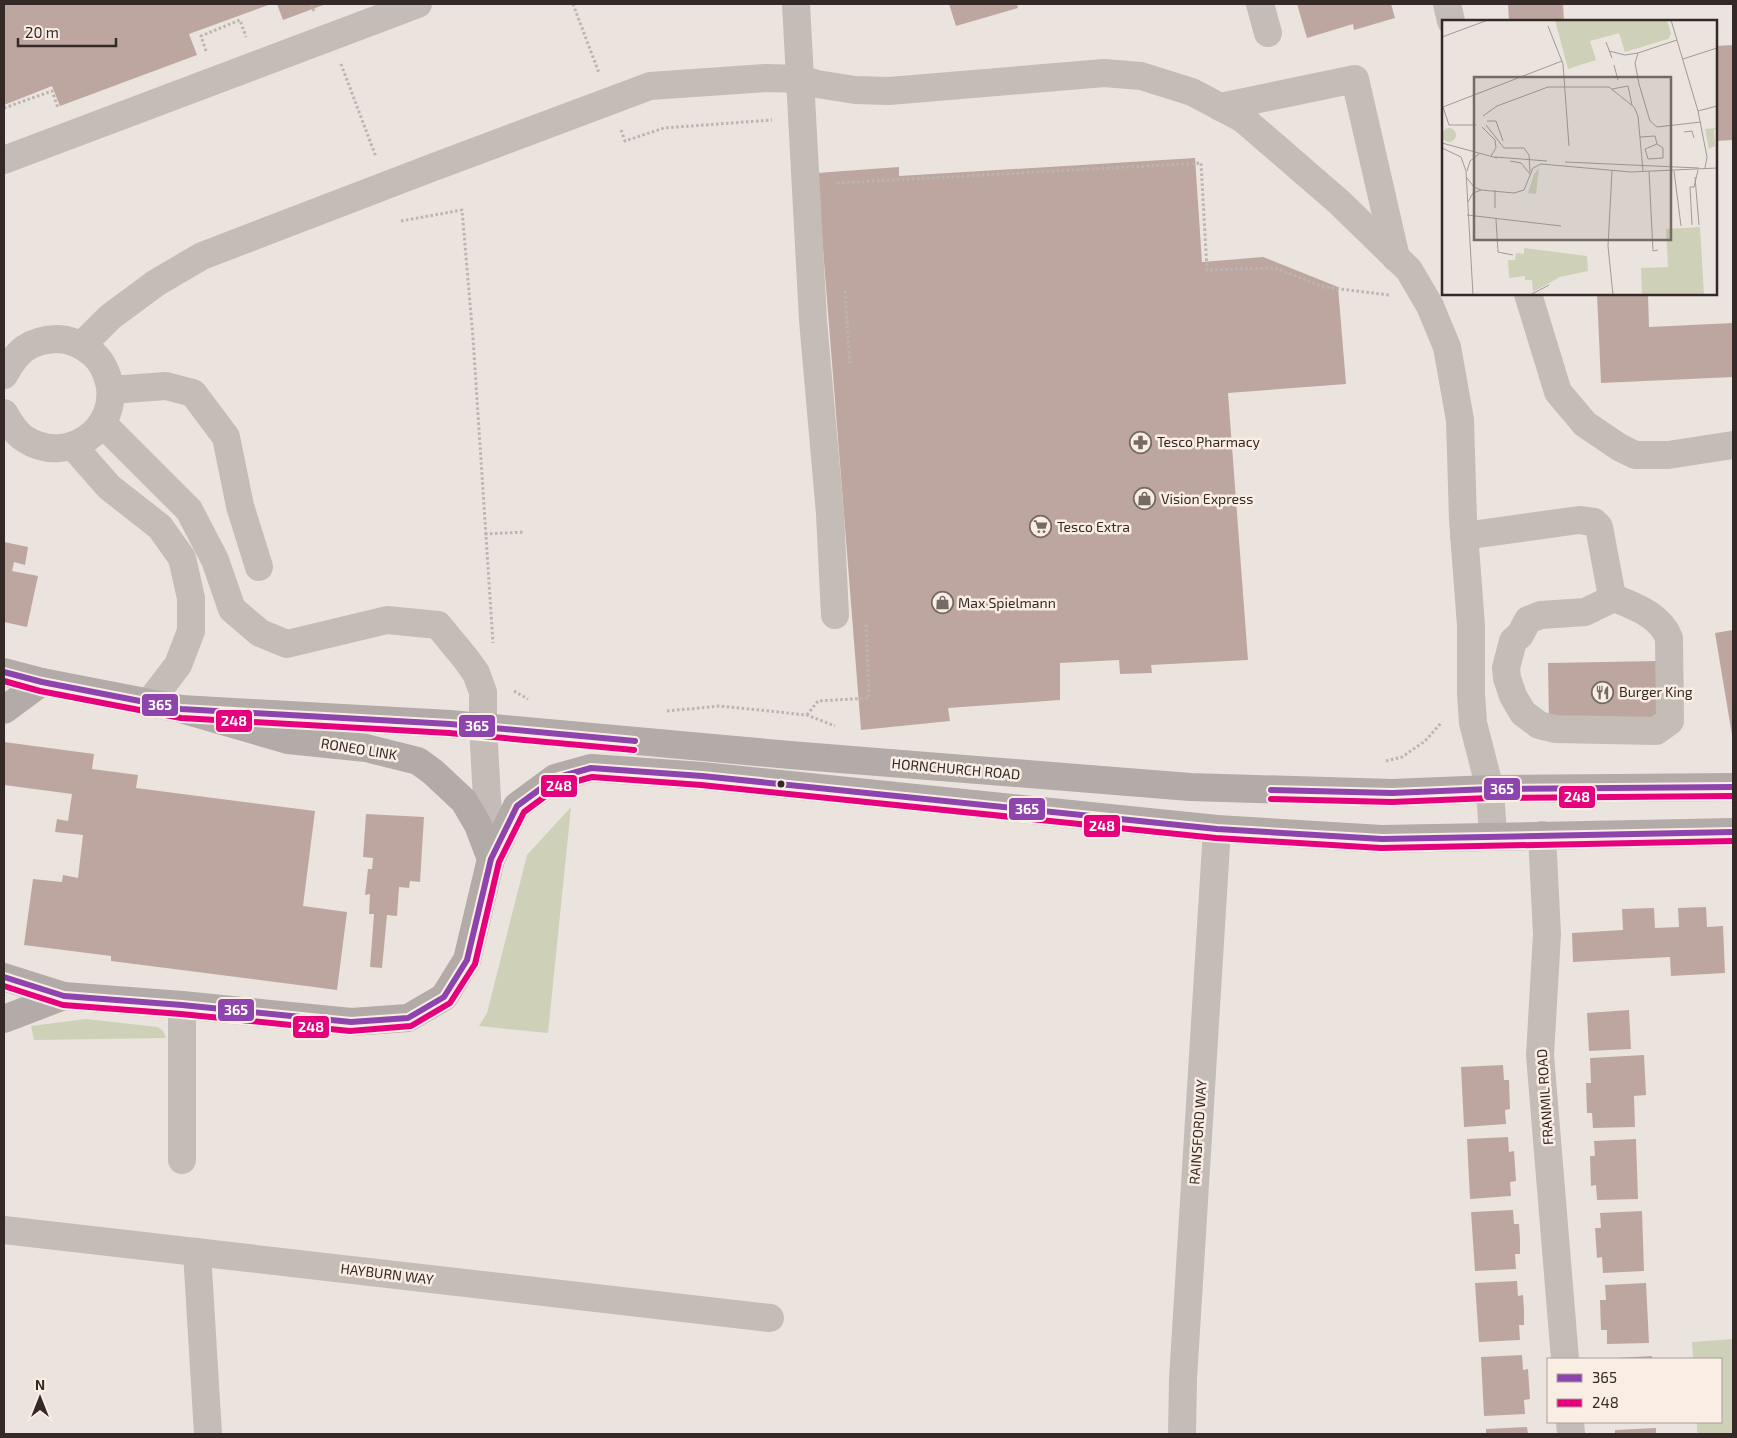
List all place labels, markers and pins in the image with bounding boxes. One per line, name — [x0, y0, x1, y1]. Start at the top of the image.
pharmacy icon: Tesco Pharmacy — [1129, 430, 1153, 454]
place label: Tesco Pharmacy — [1157, 433, 1260, 450]
shop icon: Vision Express — [1133, 487, 1157, 511]
place label: Vision Express — [1161, 490, 1253, 507]
supermarket icon: Tesco Extra — [1029, 515, 1053, 539]
place label: Tesco Extra — [1057, 518, 1130, 535]
shop icon: Max Spielmann — [930, 591, 954, 615]
place label: Max Spielmann — [958, 594, 1056, 611]
restaurant icon: Burger King — [1591, 680, 1615, 704]
place label: Burger King — [1619, 683, 1693, 700]
unlabelled marker — [776, 779, 786, 789]

